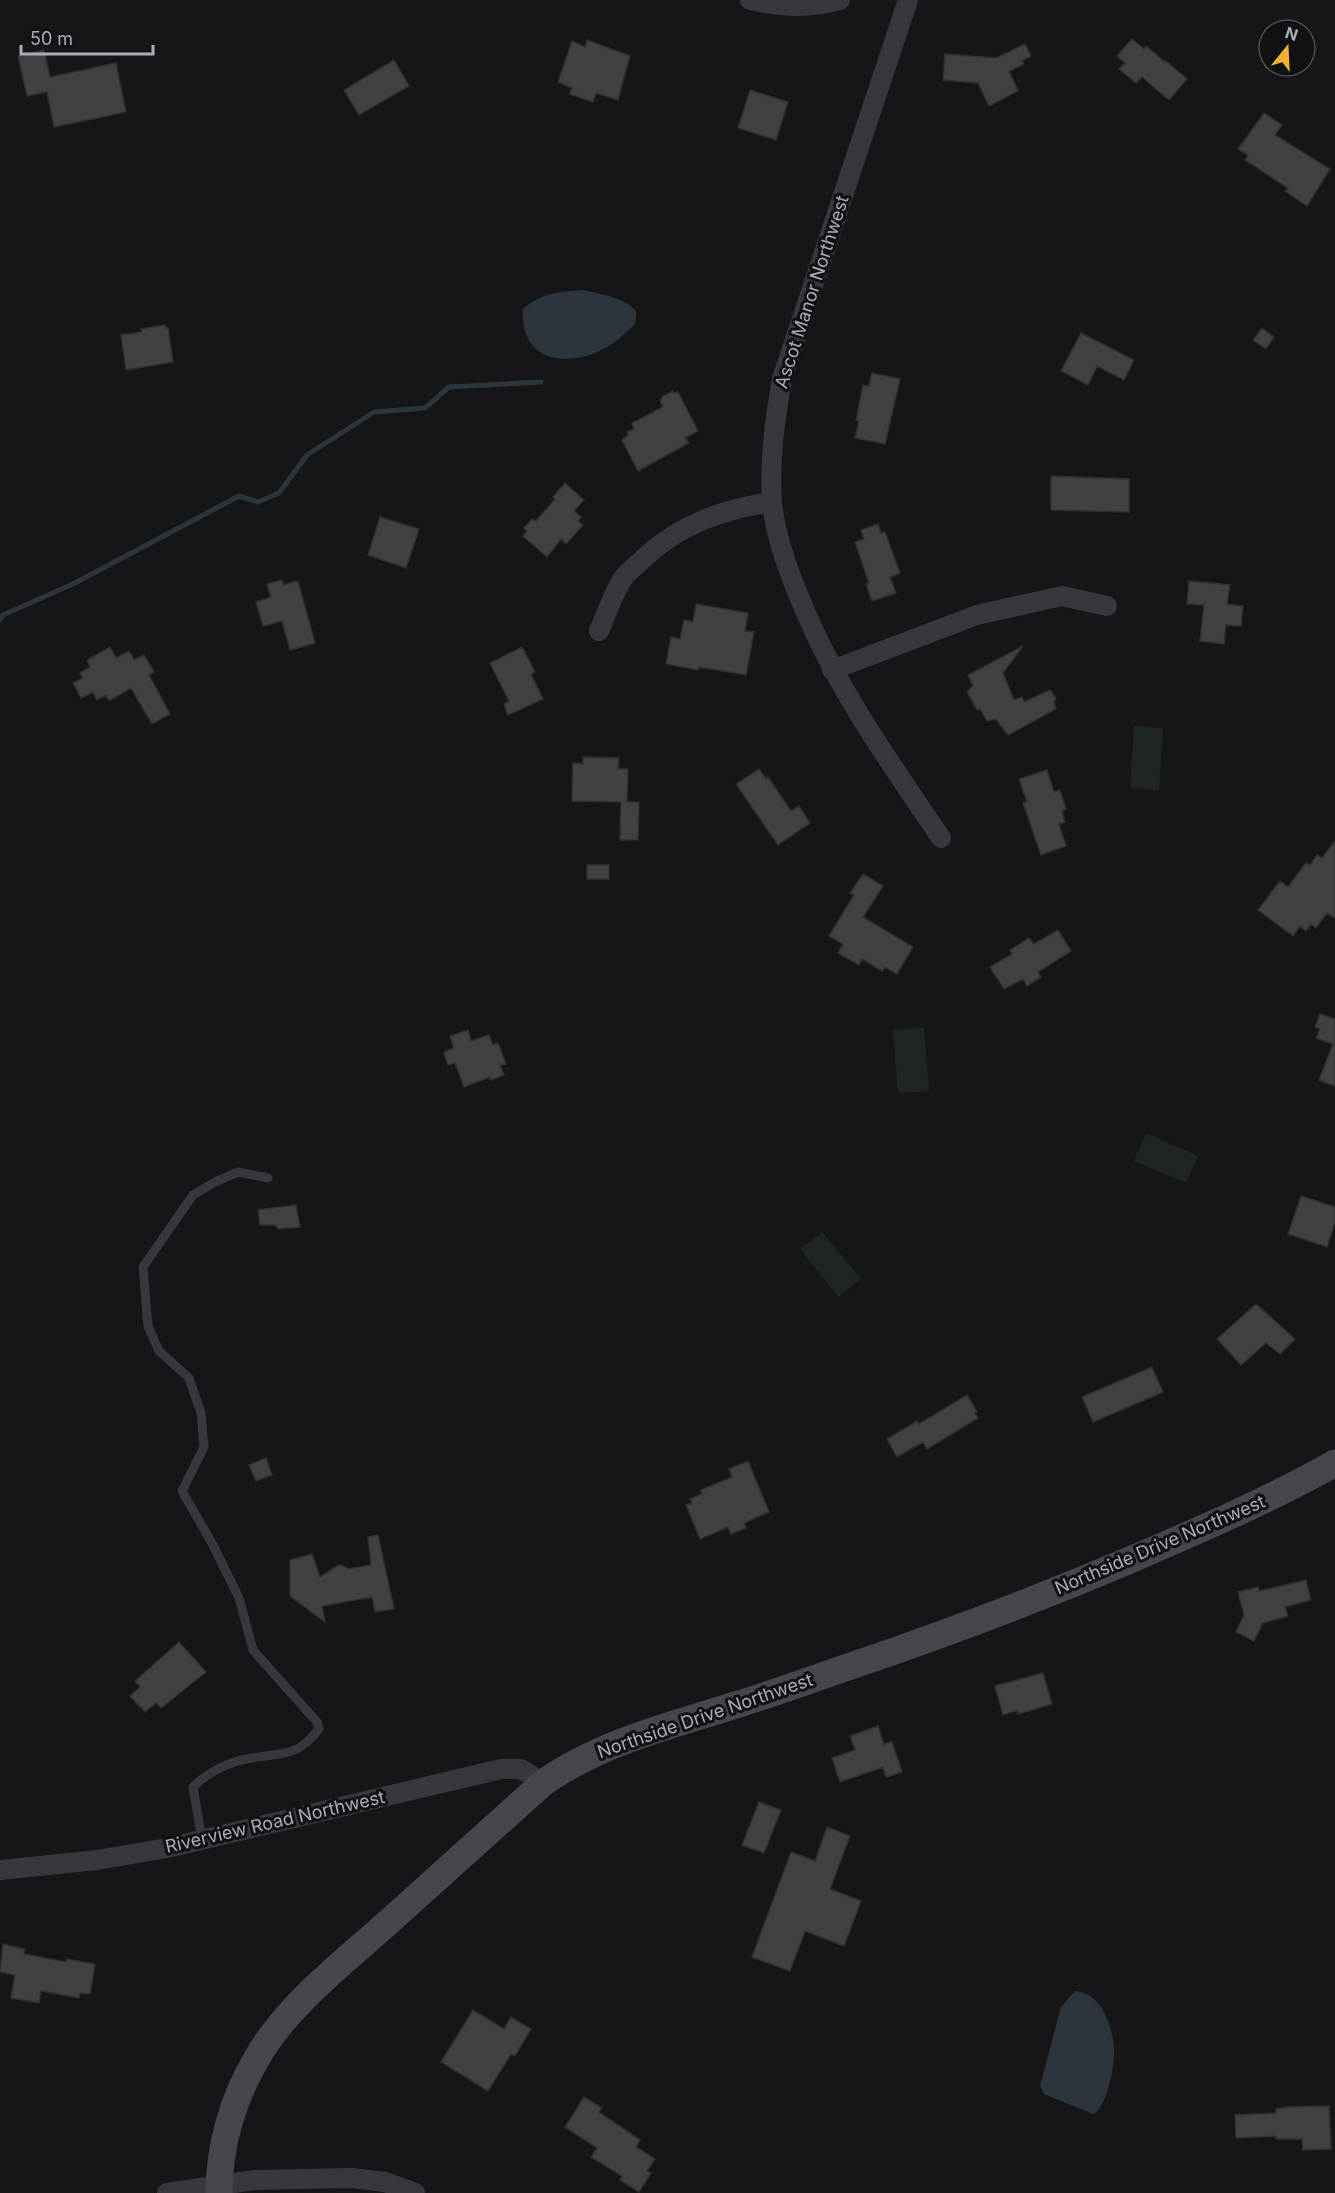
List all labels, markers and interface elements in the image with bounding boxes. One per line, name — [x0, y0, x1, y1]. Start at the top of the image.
scale bar — [21, 18, 153, 56]
north arrow — [1257, 18, 1317, 78]
text: N — [1283, 22, 1301, 45]
text: 50 m — [30, 28, 73, 49]
street label: Ascot Manor Northwest — [770, 193, 853, 391]
street label: Northside Drive Northwest — [1052, 1491, 1268, 1598]
street label: Northside Drive Northwest — [594, 1669, 815, 1762]
street label: Riverview Road Northwest — [163, 1786, 387, 1857]

